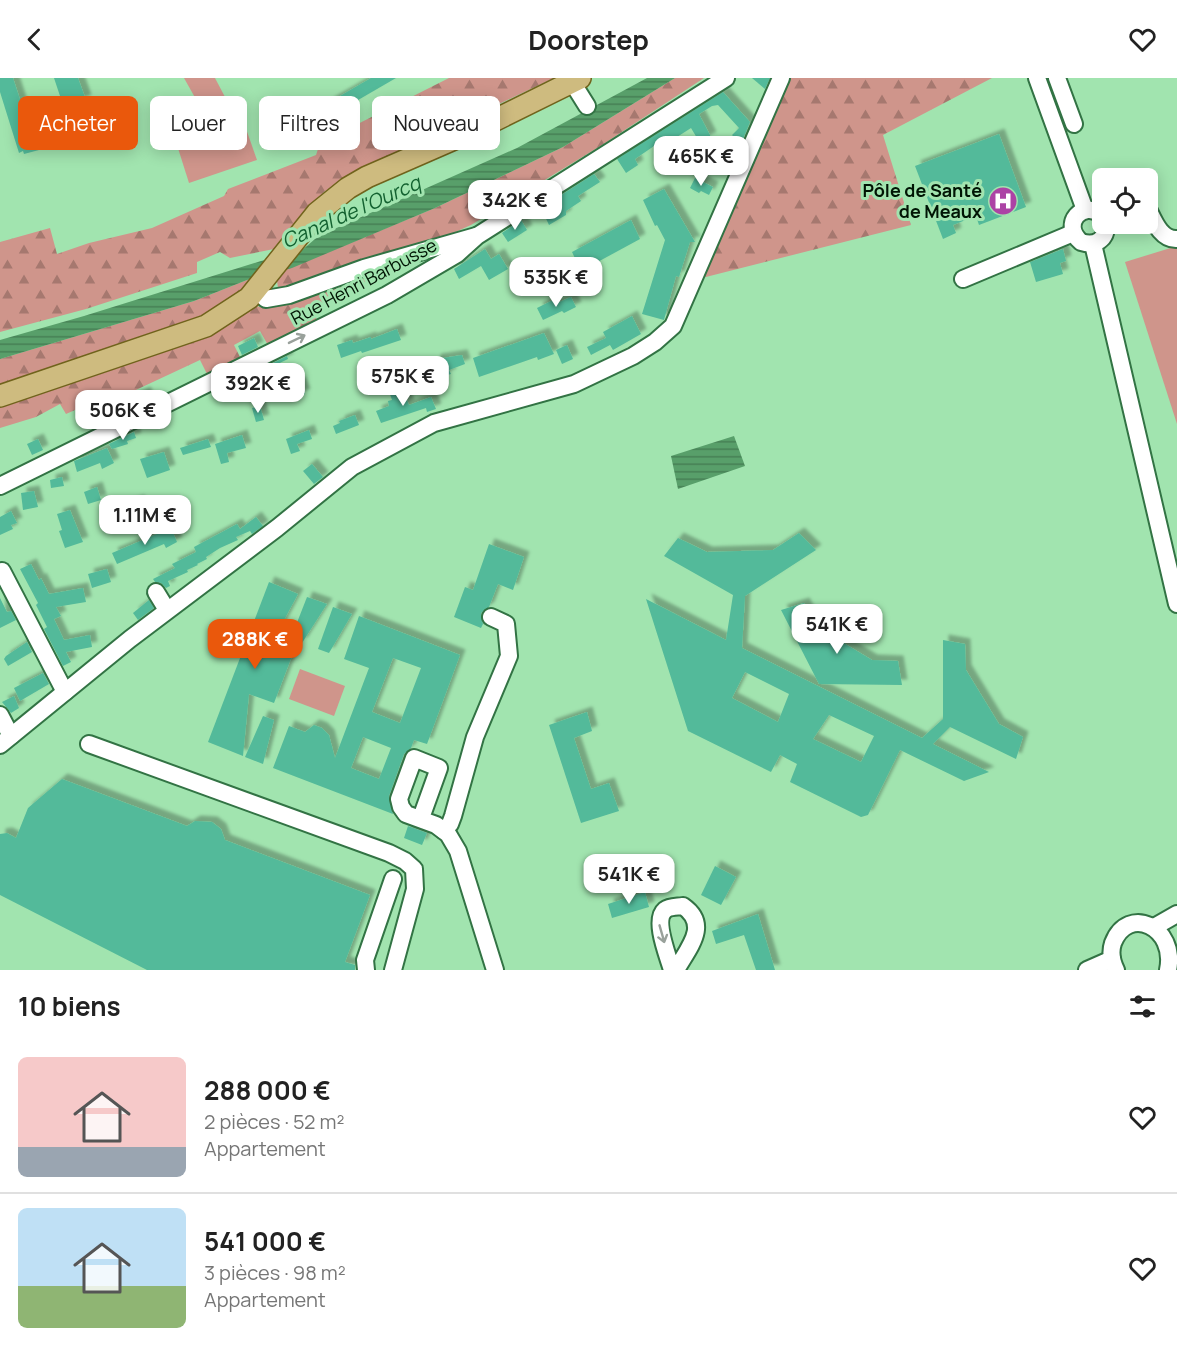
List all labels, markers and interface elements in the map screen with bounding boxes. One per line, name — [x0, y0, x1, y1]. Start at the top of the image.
text: Doorstep — [528, 21, 649, 58]
icon: back — [18, 23, 51, 56]
icon: heart — [1126, 23, 1159, 56]
chip: Acheter — [18, 96, 138, 150]
chip: Louer — [150, 96, 247, 150]
chip: Filtres — [259, 96, 360, 150]
chip: Nouveau — [372, 96, 500, 150]
pin: 465K € — [652, 136, 750, 187]
text: 465K € — [668, 142, 734, 169]
water label: Canal de l'Ourcq — [277, 168, 426, 254]
map controls — [1092, 168, 1158, 234]
button: locate — [1092, 168, 1158, 234]
place label: Pôle de Santé de Meaux — [862, 178, 982, 223]
pin: 342K € — [466, 180, 564, 231]
hospital icon: Pôle de Santé de Meaux — [987, 185, 1019, 217]
text: 342K € — [482, 186, 548, 213]
street label: Rue Henri Barbusse — [286, 232, 441, 330]
pin: 535K € — [507, 257, 605, 308]
text: 535K € — [523, 263, 589, 290]
one-way arrow — [288, 333, 306, 345]
pin: 575K € — [354, 356, 452, 407]
text: 575K € — [371, 362, 435, 389]
pin: 392K € — [209, 363, 307, 414]
text: 392K € — [225, 369, 291, 396]
pin: 506K € — [74, 390, 172, 441]
text: 506K € — [89, 396, 157, 423]
pin: 1.11M € — [90, 495, 200, 546]
text: 1.11M € — [113, 501, 177, 528]
pin: 541K € — [788, 604, 886, 655]
text: 541K € — [806, 610, 868, 637]
pin: 288K € — [206, 619, 304, 670]
text: 288K € — [222, 625, 288, 652]
pin: 541K € — [580, 854, 678, 905]
text: 541K € — [598, 860, 660, 887]
one-way arrow — [657, 925, 668, 944]
text: 10 biens — [18, 988, 121, 1024]
icon: filters — [1126, 990, 1159, 1023]
text: 288 000 € — [204, 1072, 331, 1108]
icon: home — [66, 1081, 138, 1153]
icon: heart — [1126, 1101, 1159, 1134]
text: 2 pièces · 52 m² — [204, 1108, 344, 1135]
text: Appartement — [204, 1135, 326, 1162]
text: 541 000 € — [204, 1223, 326, 1259]
icon: home — [66, 1232, 138, 1304]
icon: heart — [1126, 1252, 1159, 1285]
text: 3 pièces · 98 m² — [204, 1259, 346, 1286]
text: Appartement — [204, 1286, 326, 1313]

